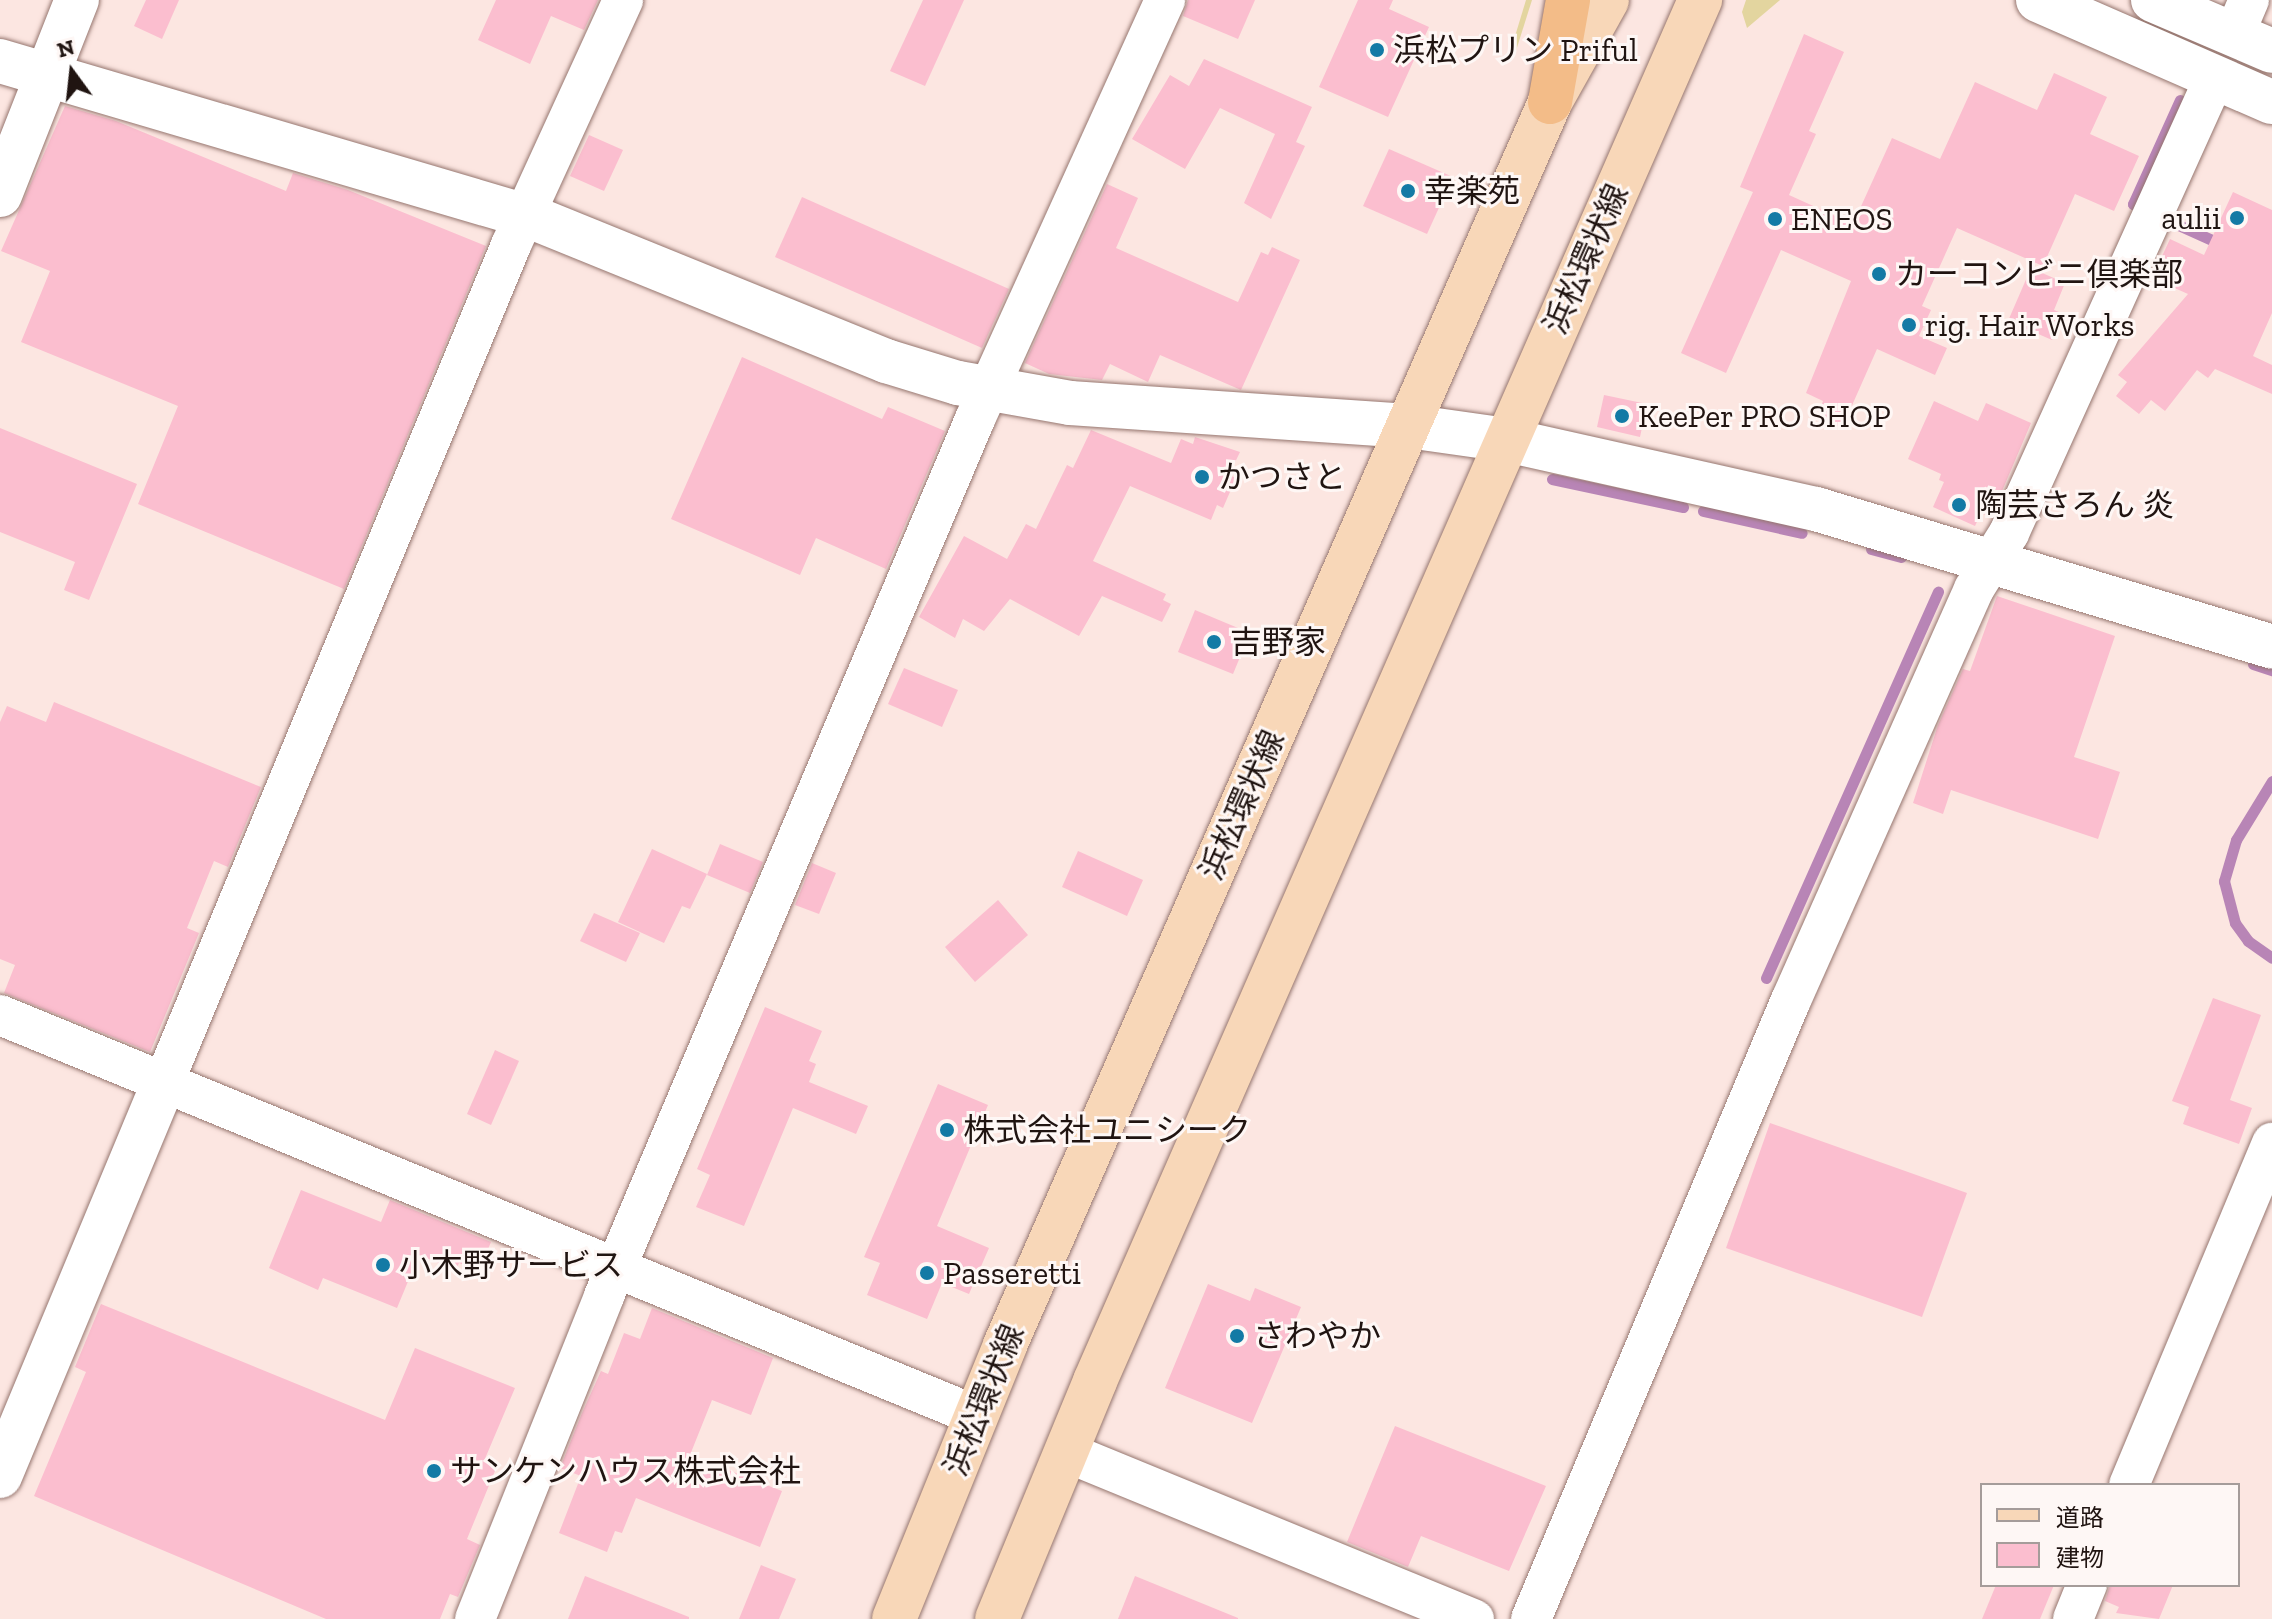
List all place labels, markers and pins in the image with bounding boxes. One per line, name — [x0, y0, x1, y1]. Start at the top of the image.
place label: 浜松プリン Priful — [1393, 31, 1638, 69]
marker: 浜松プリン Priful — [1368, 41, 1386, 59]
place label: 幸楽苑 — [1424, 172, 1520, 210]
marker: 幸楽苑 — [1399, 182, 1417, 200]
place label: aulii — [2161, 199, 2221, 237]
place label: ENEOS — [1791, 200, 1893, 238]
marker: aulii — [2228, 209, 2246, 227]
marker: ENEOS — [1766, 210, 1784, 228]
place label: カーコンビニ倶楽部 — [1895, 255, 2183, 293]
marker: カーコンビニ倶楽部 — [1870, 265, 1888, 283]
place label: rig. Hair Works — [1925, 306, 2136, 344]
marker: rig. Hair Works — [1900, 316, 1918, 334]
place label: KeePer PRO SHOP — [1638, 397, 1891, 435]
marker: KeePer PRO SHOP — [1613, 407, 1631, 425]
place label: かつさと — [1218, 458, 1346, 496]
marker: かつさと — [1193, 468, 1211, 486]
place label: 陶芸さろん 炎 — [1975, 486, 2174, 524]
marker: 陶芸さろん 炎 — [1950, 496, 1968, 514]
place label: 吉野家 — [1230, 623, 1326, 661]
marker: 吉野家 — [1205, 633, 1223, 651]
place label: 株式会社ユニシーク — [963, 1111, 1251, 1149]
marker: 株式会社ユニシーク — [938, 1121, 956, 1139]
place label: 小木野サービス — [399, 1246, 623, 1284]
place label: Passeretti — [943, 1254, 1081, 1292]
marker: 小木野サービス — [374, 1256, 392, 1274]
marker: Passeretti — [918, 1264, 936, 1282]
place label: さわやか — [1253, 1317, 1381, 1355]
marker: さわやか — [1228, 1327, 1246, 1345]
place label: サンケンハウス株式会社 — [450, 1452, 802, 1490]
marker: サンケンハウス株式会社 — [425, 1462, 443, 1480]

